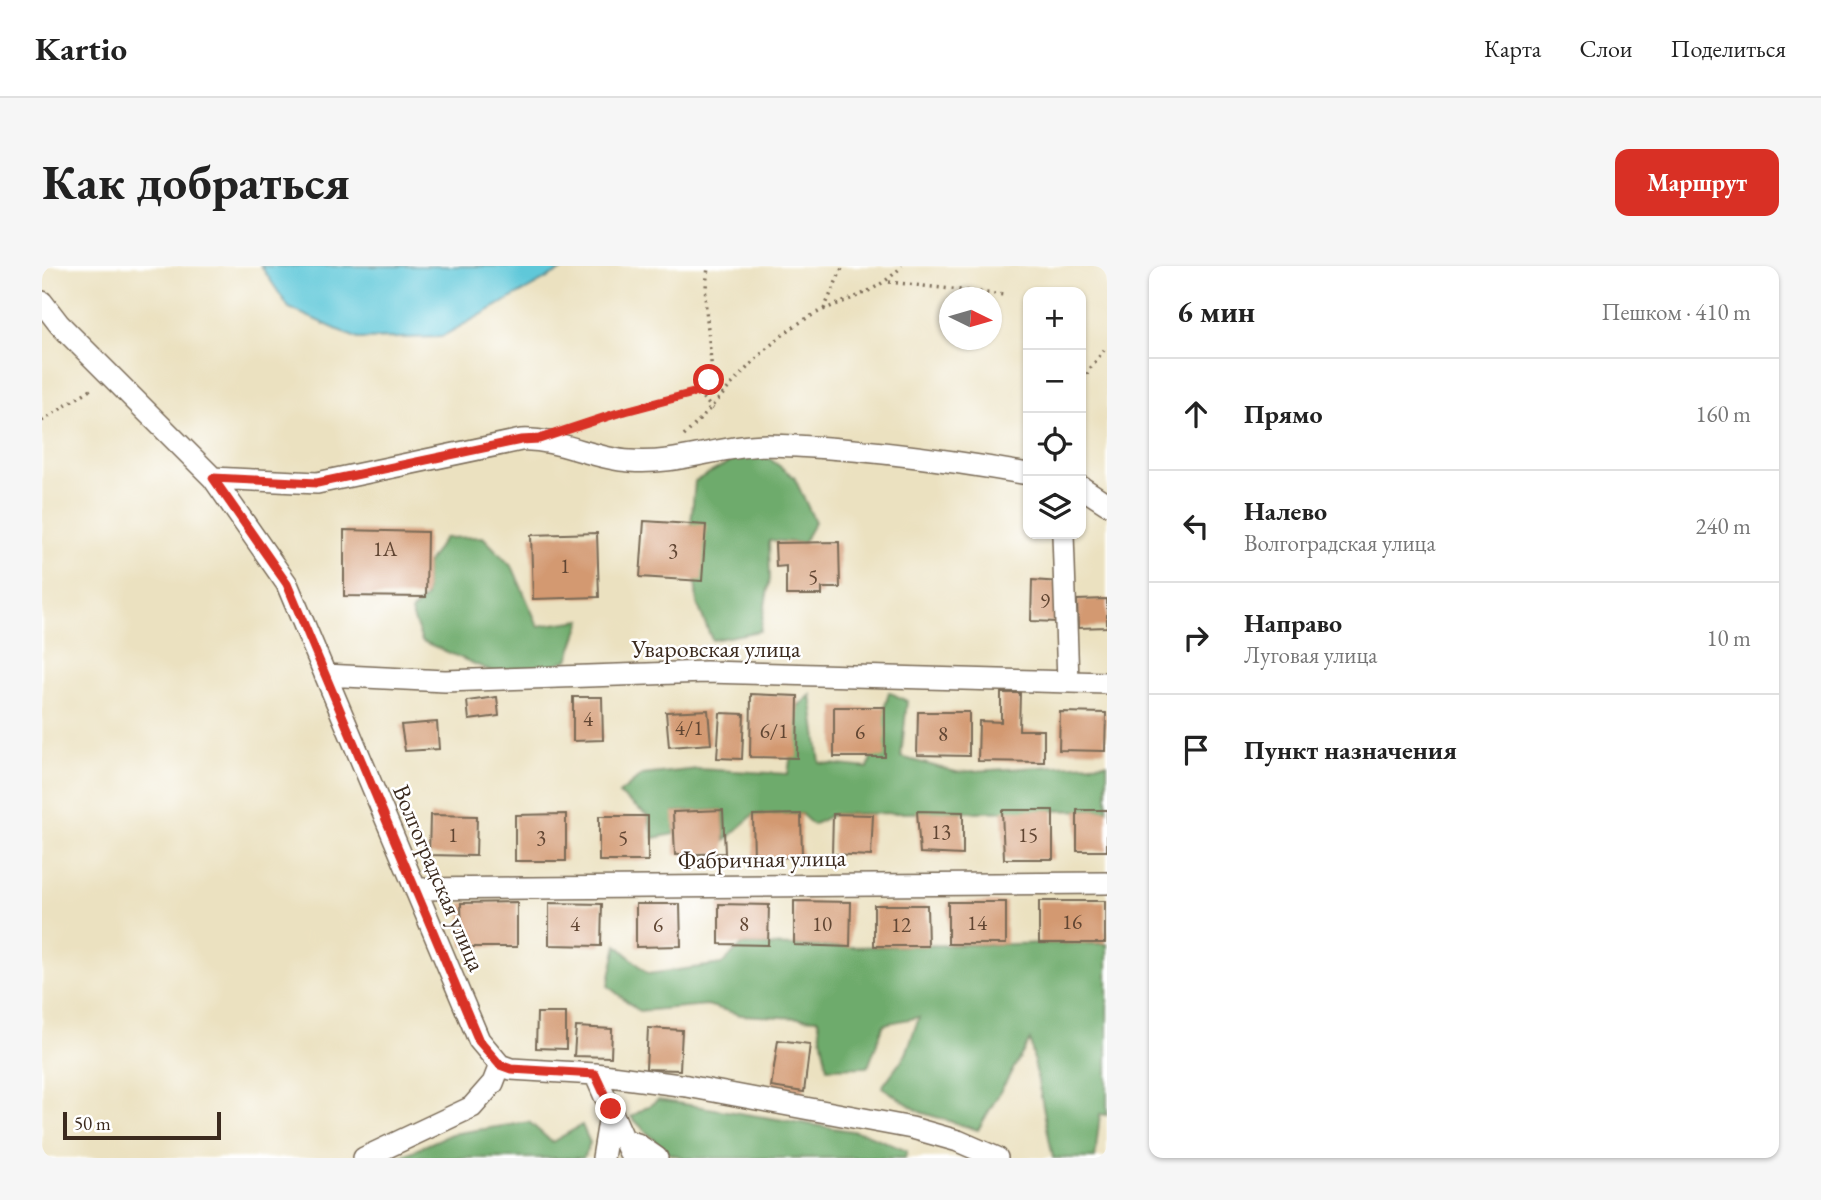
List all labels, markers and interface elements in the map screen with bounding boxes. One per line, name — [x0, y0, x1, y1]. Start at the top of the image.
text: Kartio — [35, 27, 127, 70]
text: Карта — [1484, 33, 1541, 64]
text: Слои — [1579, 33, 1633, 64]
text: Поделиться — [1671, 33, 1786, 64]
button: Маршрут — [1615, 149, 1779, 216]
text: Как добраться — [42, 150, 350, 214]
north arrow — [939, 287, 1002, 350]
map controls — [1023, 287, 1086, 539]
button: + — [1023, 287, 1086, 350]
text: 6 мин — [1177, 292, 1255, 331]
text: Пешком · 410 m — [1602, 297, 1751, 327]
button: − — [1023, 350, 1086, 413]
route start — [693, 364, 724, 395]
icon: ahead — [1177, 395, 1215, 433]
text: Прямо — [1244, 397, 1323, 431]
text: 160 m — [1695, 399, 1751, 429]
button: locate — [1023, 413, 1086, 476]
button: layers — [1023, 476, 1086, 539]
text: Налево — [1244, 494, 1327, 528]
icon: left — [1177, 507, 1215, 545]
text: 240 m — [1695, 511, 1751, 541]
text: Волгоградская улица — [1244, 528, 1436, 558]
house number: 1А — [373, 535, 398, 562]
house number: 3 — [668, 537, 678, 564]
house number: 1 — [560, 552, 570, 579]
house number: 5 — [808, 563, 818, 590]
house number: 9 — [1040, 587, 1050, 614]
text: Направо — [1244, 606, 1342, 640]
icon: right — [1177, 619, 1215, 657]
text: 10 m — [1706, 623, 1751, 653]
street label: Уваровская улица — [630, 633, 801, 664]
text: Луговая улица — [1244, 640, 1377, 670]
house number: 4 — [583, 705, 594, 732]
house number: 4/1 — [675, 714, 703, 741]
house number: 6/1 — [760, 717, 788, 744]
house number: 6 — [855, 718, 865, 745]
house number: 8 — [938, 720, 948, 747]
icon: arrive — [1177, 731, 1215, 769]
text: Пункт назначения — [1244, 733, 1457, 767]
street label: Волгоградская улица — [386, 780, 493, 976]
house number: 13 — [931, 818, 951, 845]
house number: 1 — [448, 821, 458, 848]
house number: 15 — [1018, 821, 1038, 848]
house number: 3 — [536, 824, 546, 851]
house number: 5 — [618, 824, 628, 851]
street label: Фабричная улица — [678, 842, 847, 875]
house number: 16 — [1062, 908, 1082, 935]
house number: 14 — [967, 909, 988, 936]
house number: 4 — [570, 910, 581, 937]
house number: 8 — [739, 910, 749, 937]
house number: 10 — [812, 910, 832, 937]
house number: 6 — [653, 911, 663, 938]
house number: 12 — [891, 911, 911, 938]
route end — [595, 1093, 626, 1124]
scale bar — [63, 1109, 220, 1141]
text: 50 m — [74, 1111, 111, 1136]

